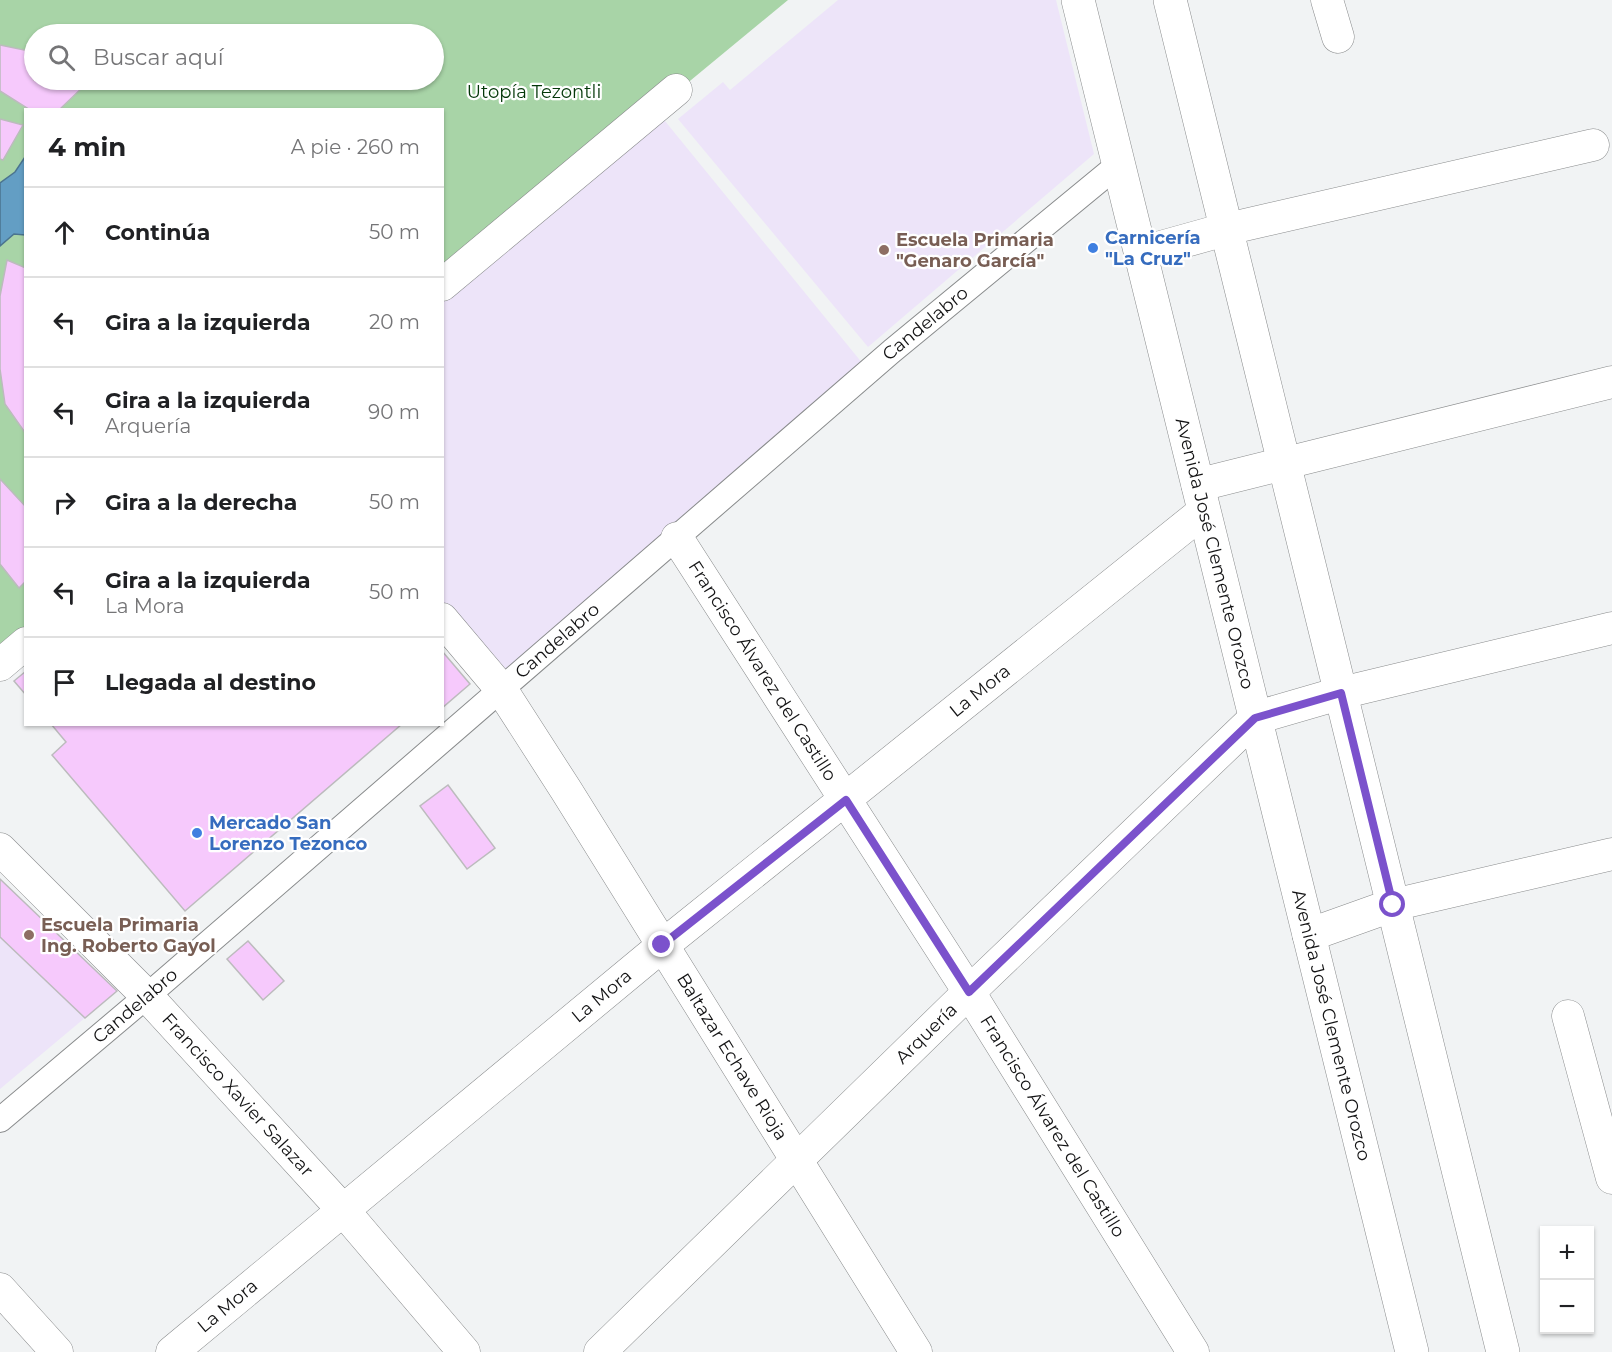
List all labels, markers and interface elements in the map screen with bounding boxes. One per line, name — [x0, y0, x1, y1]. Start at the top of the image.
search box — [24, 24, 444, 90]
icon: search — [45, 41, 78, 74]
text: Buscar aquí — [93, 44, 224, 71]
park label: Utopía Tezontli — [467, 81, 601, 103]
text: 4 min — [48, 131, 126, 163]
text: A pie · 260 m — [291, 135, 420, 159]
icon: ahead — [48, 216, 81, 249]
text: Continúa — [105, 219, 210, 246]
text: 50 m — [369, 220, 420, 244]
place label: Carnicería "La Cruz" — [1105, 227, 1201, 270]
place label: Escuela Primaria "Genaro García" — [896, 229, 1054, 272]
marker: Carnicería "La Cruz" — [1086, 241, 1100, 255]
marker: Escuela Primaria "Genaro García" — [877, 243, 891, 257]
street label: Candelabro — [878, 282, 973, 365]
icon: left — [48, 306, 81, 339]
text: Gira a la izquierda — [105, 309, 311, 336]
text: 20 m — [369, 310, 420, 334]
text: Gira a la izquierda — [105, 387, 311, 414]
icon: left — [48, 396, 81, 429]
text: 90 m — [368, 400, 420, 424]
text: Arquería — [105, 414, 191, 438]
street label: Avenida José Clemente Orozco — [1171, 415, 1259, 691]
icon: right — [48, 486, 81, 519]
text: Gira a la derecha — [105, 489, 297, 516]
text: 50 m — [369, 490, 420, 514]
street label: Francisco Álvarez del Castillo — [684, 557, 841, 785]
text: Gira a la izquierda — [105, 567, 311, 594]
icon: left — [48, 576, 81, 609]
text: 50 m — [369, 580, 420, 604]
text: La Mora — [105, 594, 184, 618]
street label: Candelabro — [511, 598, 604, 683]
street label: La Mora — [945, 660, 1015, 722]
icon: arrive — [48, 666, 81, 699]
text: Llegada al destino — [105, 669, 316, 696]
place label: Mercado San Lorenzo Tezonco — [209, 812, 367, 855]
marker: Mercado San Lorenzo Tezonco — [190, 826, 204, 840]
street label: Avenida José Clemente Orozco — [1287, 887, 1375, 1163]
route start — [1379, 891, 1405, 917]
place label: Escuela Primaria Ing. Roberto Gayol — [41, 914, 216, 957]
marker: Escuela Primaria Ing. Roberto Gayol — [22, 928, 36, 942]
route end — [648, 931, 674, 957]
street label: Candelabro — [88, 964, 182, 1048]
street label: La Mora — [567, 965, 636, 1027]
street label: Baltazar Echave Rioja — [672, 969, 792, 1144]
street label: Arquería — [891, 999, 962, 1069]
street label: Francisco Xavier Salazar — [157, 1009, 318, 1181]
street label: Francisco Álvarez del Castillo — [975, 1011, 1130, 1241]
map controls — [1540, 1226, 1594, 1334]
button: + — [1540, 1226, 1594, 1280]
street label: La Mora — [193, 1275, 262, 1337]
button: − — [1540, 1280, 1594, 1334]

